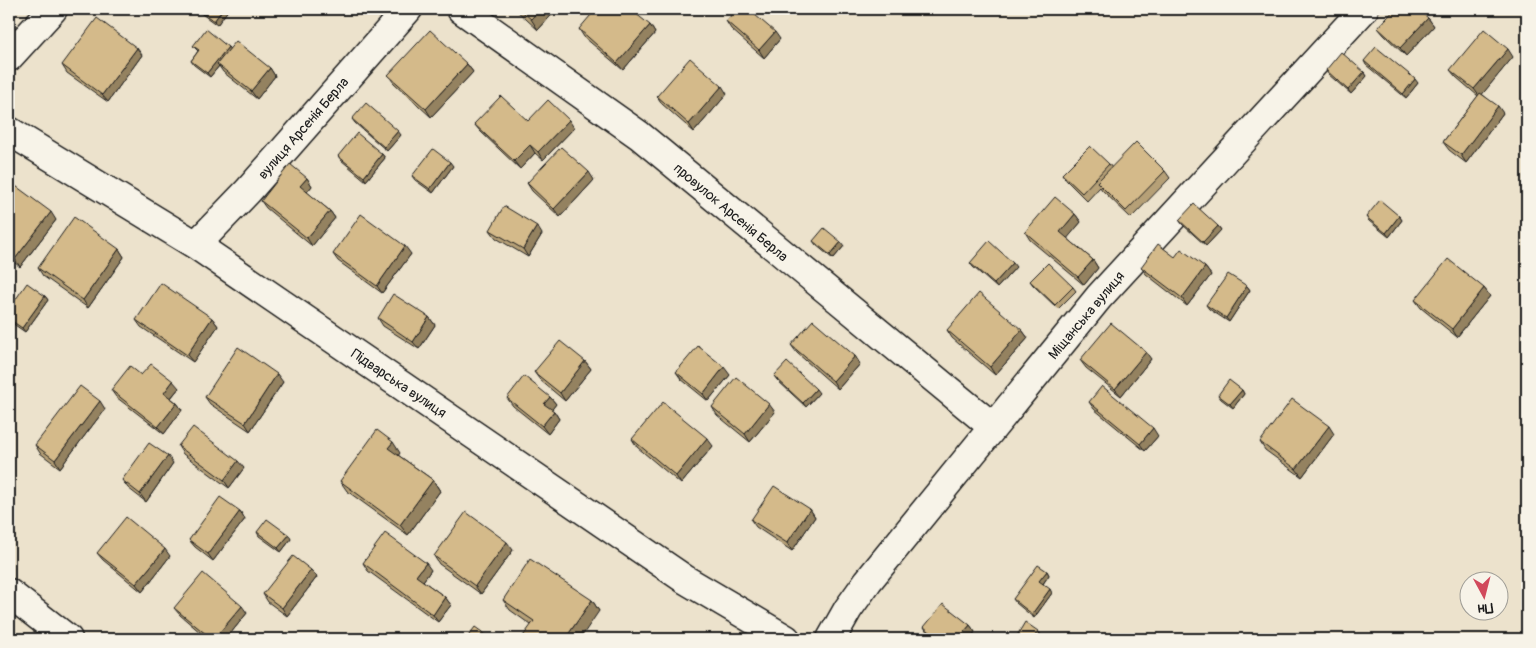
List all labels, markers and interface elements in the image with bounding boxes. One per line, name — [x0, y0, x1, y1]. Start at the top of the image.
street label: вулиця Арсенія Берла — [254, 74, 352, 183]
street label: провулок Арсенія Берла — [670, 160, 791, 265]
street label: Міщанська вулиця — [1045, 268, 1128, 363]
street label: Підварська вулиця — [348, 345, 450, 422]
north arrow — [1458, 570, 1508, 620]
text: Пн — [1477, 599, 1494, 618]

